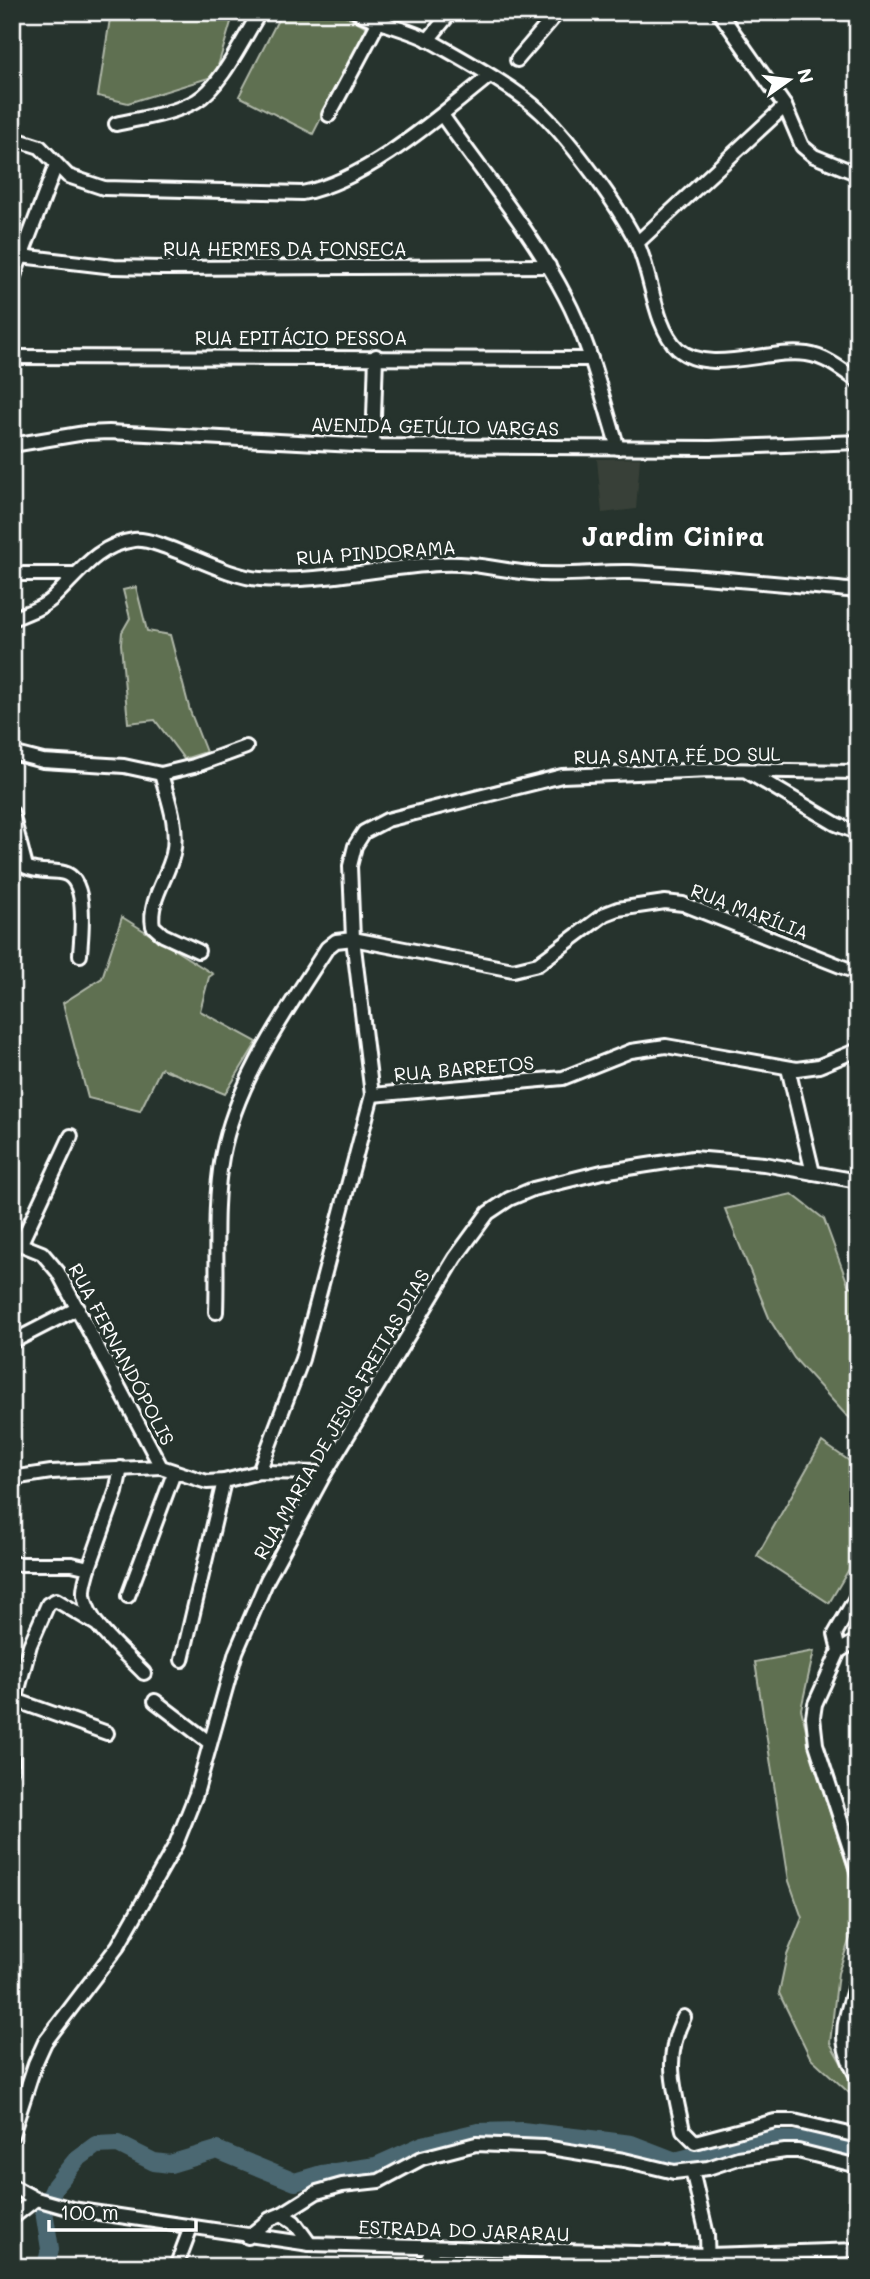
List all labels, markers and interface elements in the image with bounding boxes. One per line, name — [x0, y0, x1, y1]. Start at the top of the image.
north arrow — [754, 46, 824, 116]
text: N — [792, 66, 820, 86]
street label: RUA HERMES DA FONSECA — [163, 236, 407, 261]
street label: RUA EPITÁCIO PESSOA — [195, 325, 407, 350]
street label: AVENIDA GETÚLIO VARGAS — [311, 411, 559, 441]
district label: Jardim Cinira — [581, 519, 765, 553]
street label: RUA PINDORAMA — [295, 534, 457, 570]
street label: RUA SANTA FÉ DO SUL — [573, 741, 781, 769]
street label: RUA MARÍLIA — [687, 877, 813, 945]
street label: RUA BARRETOS — [393, 1049, 535, 1087]
street label: RUA FERNANDÓPOLIS — [63, 1259, 181, 1449]
street label: RUA MARIA DE JESUS FREITAS DIAS — [247, 1264, 435, 1564]
scale bar — [49, 2188, 196, 2232]
text: 100 m — [60, 2198, 119, 2225]
street label: ESTRADA DO JARARAU — [358, 2214, 570, 2246]

